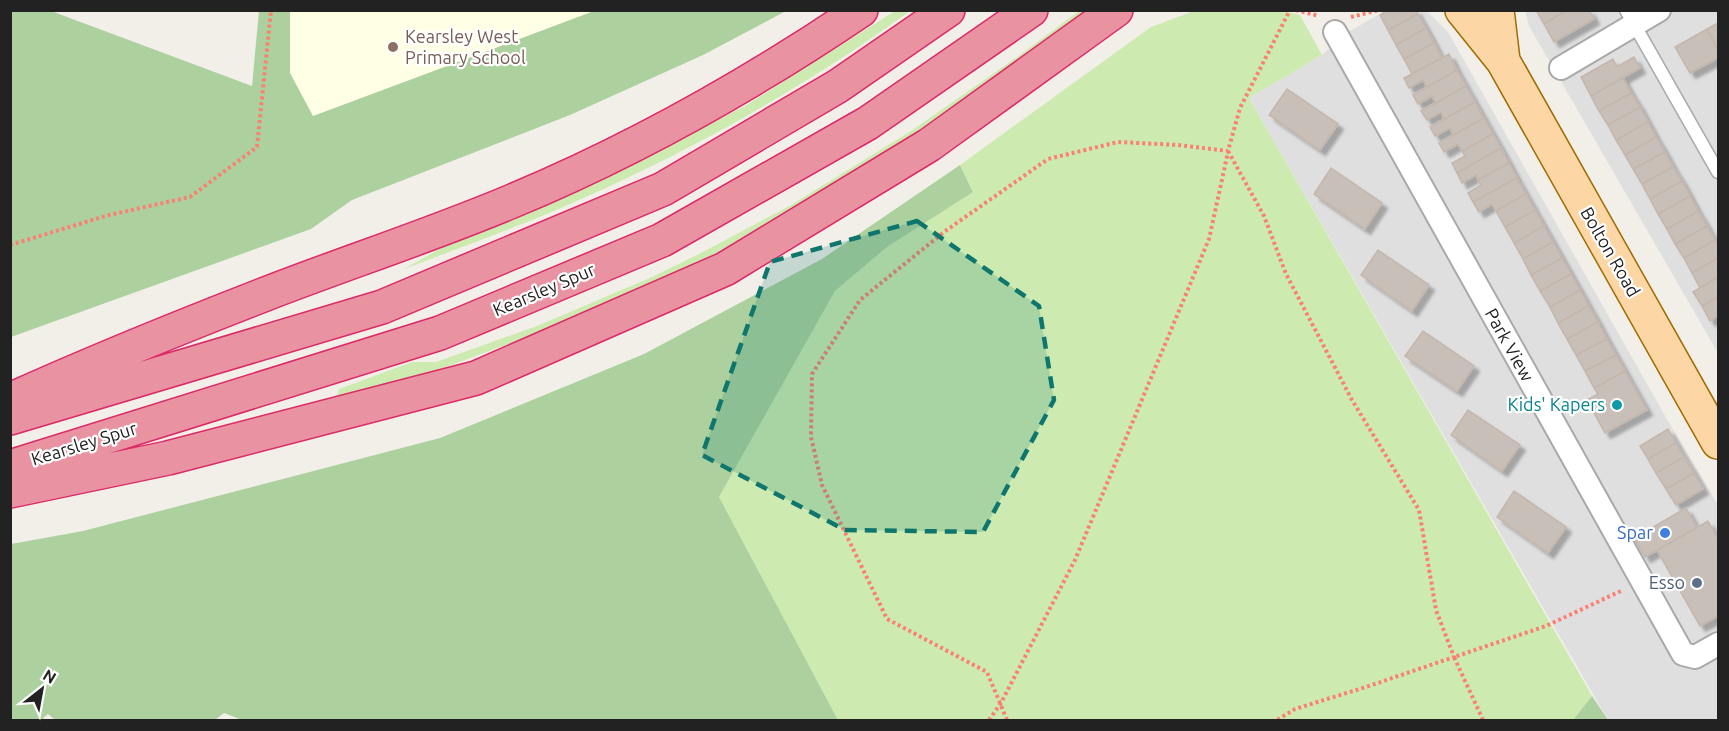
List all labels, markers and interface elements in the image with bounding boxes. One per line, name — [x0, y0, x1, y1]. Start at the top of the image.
place label: Kearsley West Primary School — [405, 26, 526, 67]
marker: Kearsley West Primary School — [386, 40, 400, 54]
street label: Bolton Road — [1577, 203, 1645, 300]
street label: Kearsley Spur — [490, 258, 598, 320]
street label: Park View — [1482, 305, 1538, 384]
place label: Kids' Kapers — [1507, 394, 1605, 414]
marker: Kids' Kapers — [1610, 398, 1624, 412]
street label: Kearsley Spur — [29, 417, 139, 469]
place label: Spar — [1617, 522, 1653, 542]
marker: Spar — [1658, 526, 1672, 540]
place label: Esso — [1649, 572, 1685, 592]
marker: Esso — [1690, 576, 1704, 590]
north arrow — [12, 659, 72, 719]
text: N — [40, 665, 59, 687]

